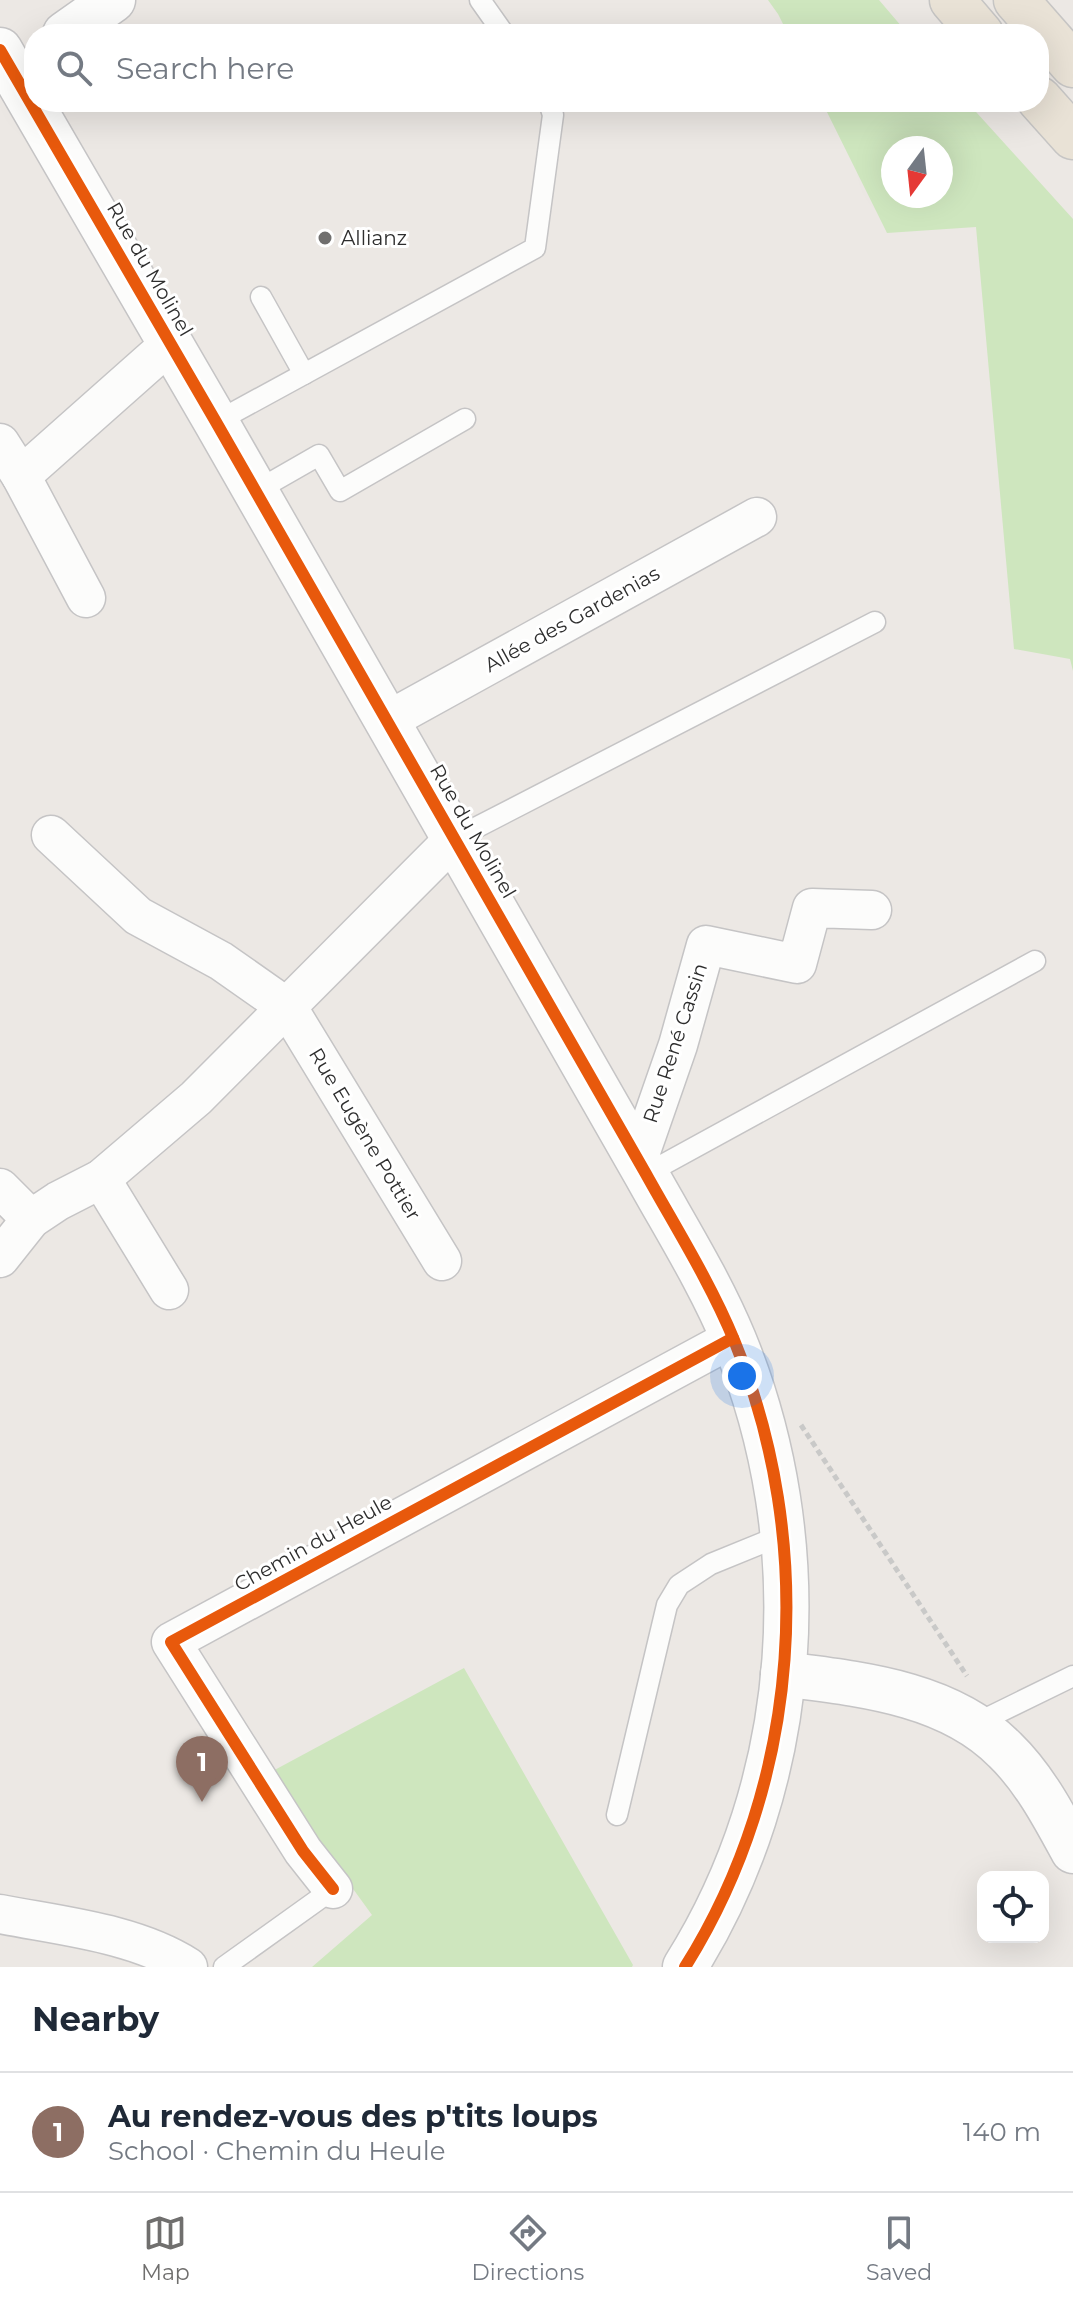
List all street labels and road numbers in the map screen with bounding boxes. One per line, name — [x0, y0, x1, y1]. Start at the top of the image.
street label: Rue du Molinel — [102, 198, 198, 340]
street label: Allée des Gardenias — [480, 561, 664, 677]
street label: Rue du Molinel — [425, 760, 521, 902]
street label: Rue René Cassin — [638, 960, 712, 1126]
street label: Rue Eugène Pottier — [304, 1044, 426, 1224]
street label: Chemin du Heule — [230, 1490, 396, 1596]

